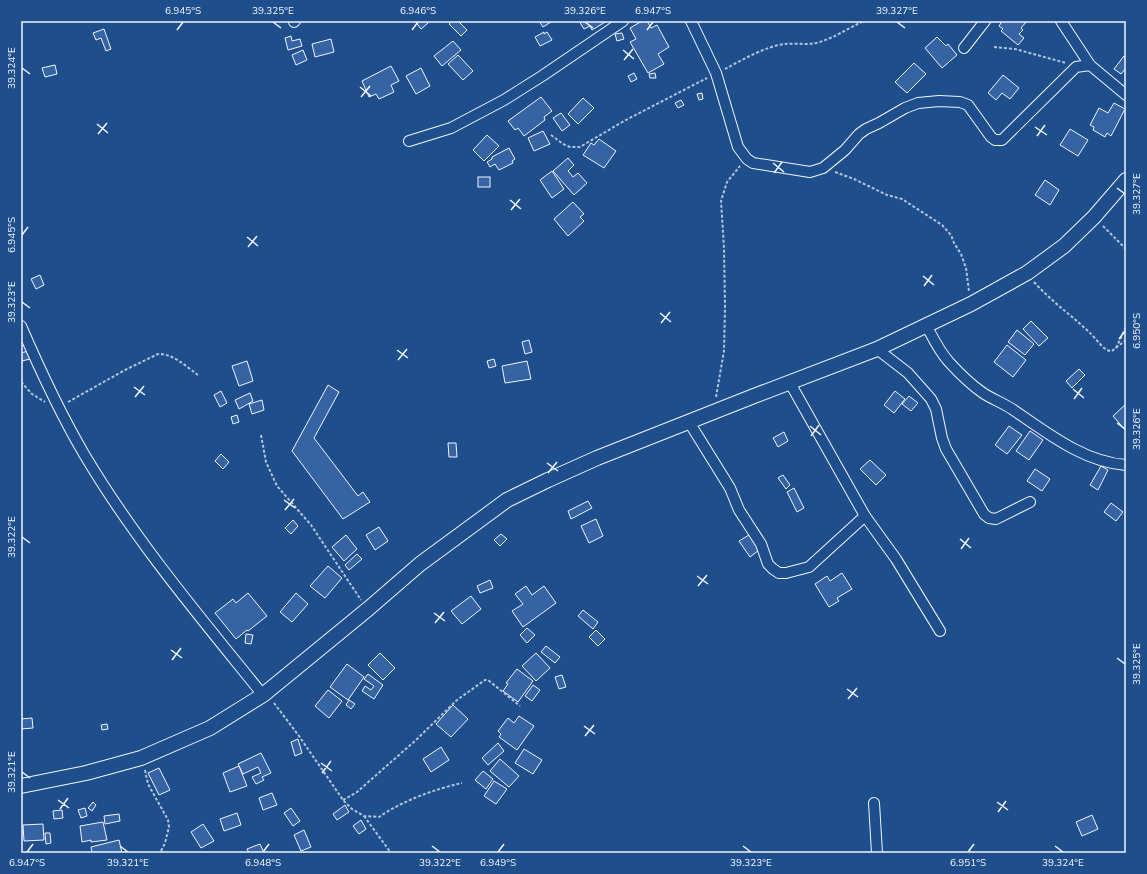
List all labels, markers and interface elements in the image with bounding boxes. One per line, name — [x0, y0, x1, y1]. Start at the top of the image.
text: 6.945°S — [165, 4, 201, 18]
text: 39.325°E — [252, 4, 294, 18]
text: 6.946°S — [400, 4, 436, 18]
text: 39.326°E — [564, 4, 606, 18]
text: 6.947°S — [635, 4, 671, 18]
text: 39.327°E — [876, 4, 918, 18]
text: 39.324°E — [5, 47, 19, 89]
text: 39.327°E — [1130, 173, 1144, 215]
text: 6.945°S — [5, 217, 19, 253]
text: 39.323°E — [5, 281, 19, 323]
text: 6.950°S — [1130, 313, 1144, 349]
text: 39.326°E — [1130, 408, 1144, 450]
text: 39.322°E — [5, 516, 19, 558]
text: 39.325°E — [1130, 643, 1144, 685]
text: 39.321°E — [5, 751, 19, 793]
text: 6.947°S — [9, 856, 45, 870]
text: 39.321°E — [107, 856, 149, 870]
text: 6.948°S — [245, 856, 281, 870]
text: 39.322°E — [419, 856, 461, 870]
text: 6.949°S — [480, 856, 516, 870]
text: 39.323°E — [730, 856, 772, 870]
text: 6.951°S — [950, 856, 986, 870]
text: 39.324°E — [1042, 856, 1084, 870]

